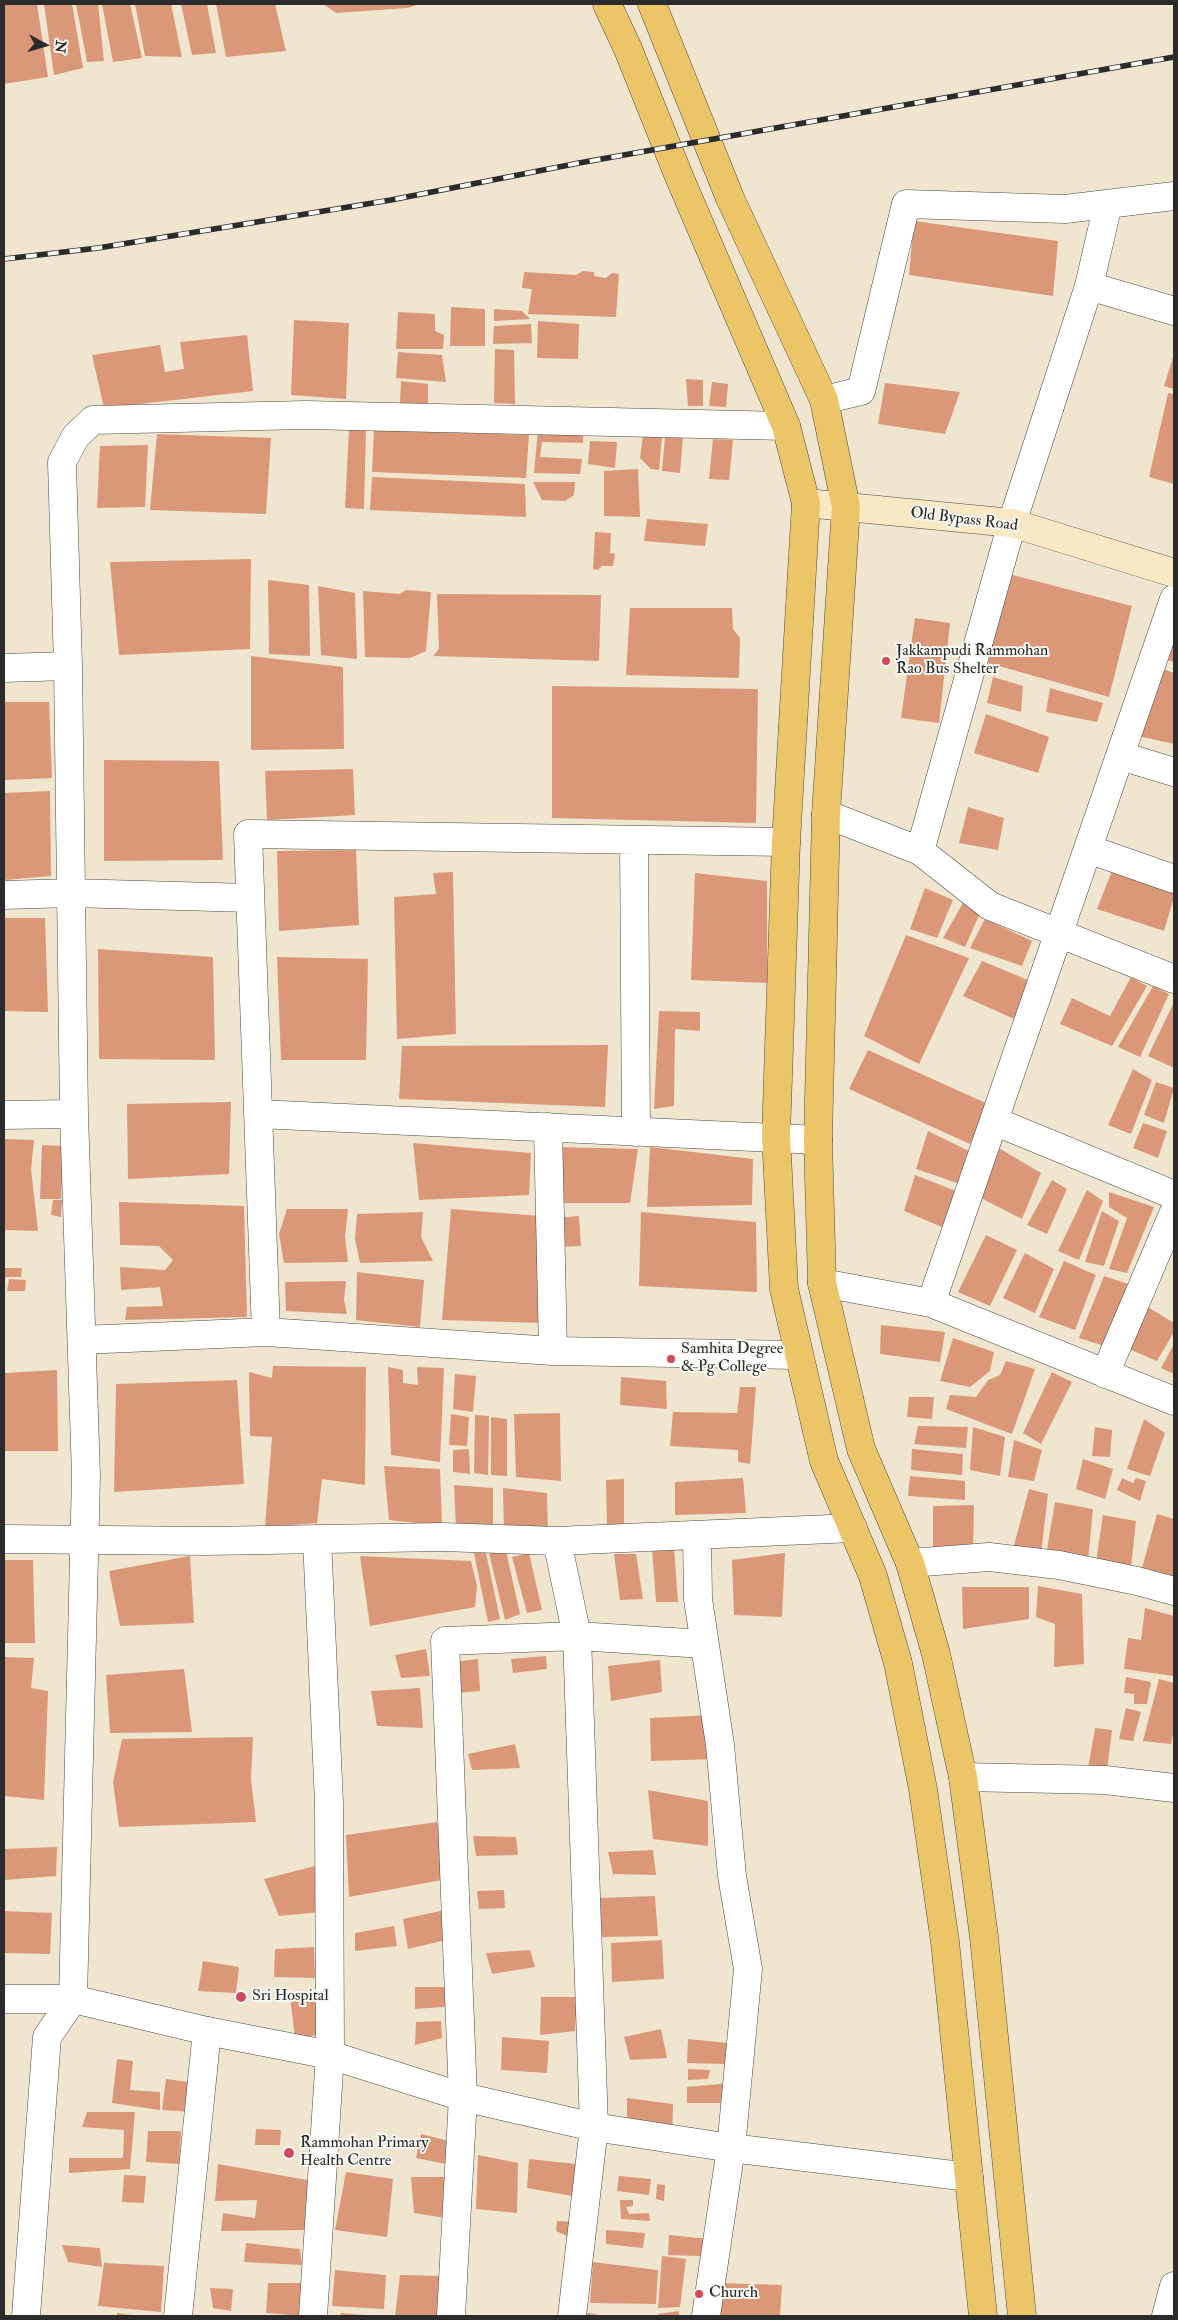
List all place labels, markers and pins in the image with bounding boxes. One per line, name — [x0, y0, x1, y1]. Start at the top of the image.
place label: Jakkampudi Rammohan Rao Bus Shelter — [896, 642, 1048, 680]
marker: Jakkampudi Rammohan Rao Bus Shelter — [880, 655, 892, 667]
place label: Samhita Degree & Pg College — [681, 1340, 783, 1378]
marker: Samhita Degree & Pg College — [665, 1353, 677, 1365]
place label: Sri Hospital — [252, 1987, 329, 2007]
marker: Sri Hospital — [234, 1990, 248, 2004]
place label: Rammohan Primary Health Centre — [300, 2134, 428, 2172]
marker: Rammohan Primary Health Centre — [282, 2146, 296, 2160]
place label: Church — [709, 2284, 758, 2304]
marker: Church — [693, 2288, 705, 2300]

